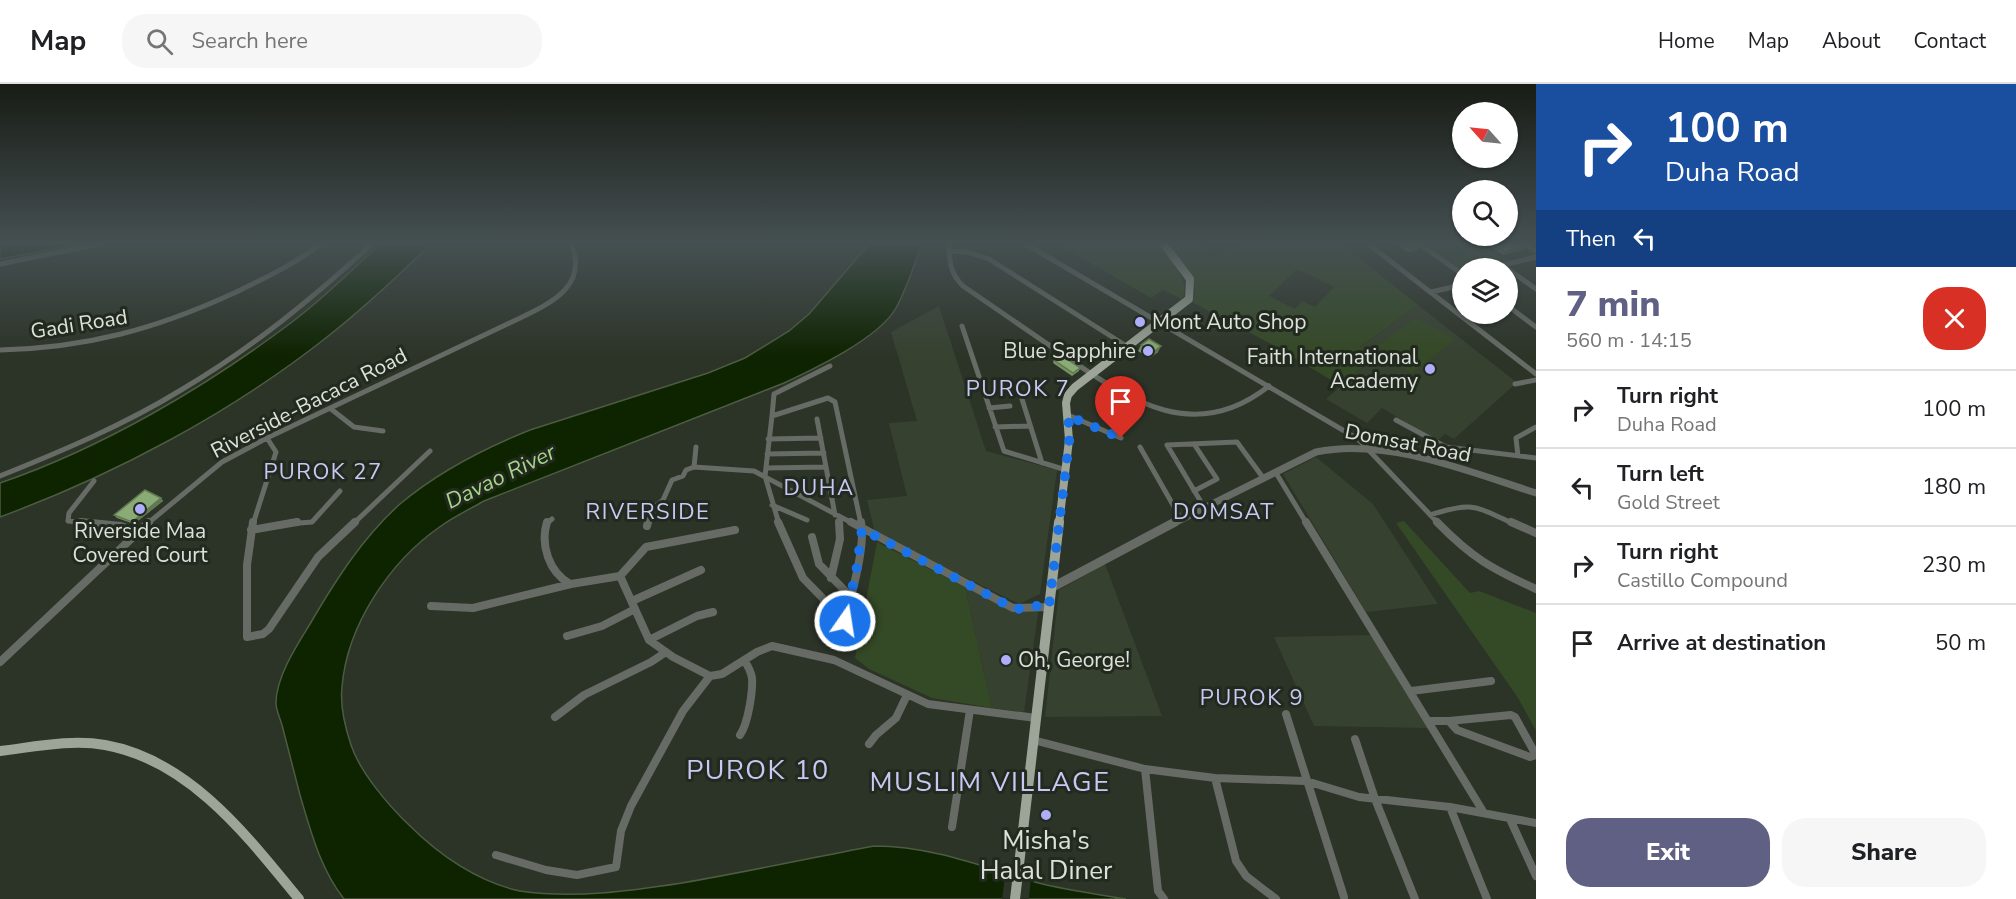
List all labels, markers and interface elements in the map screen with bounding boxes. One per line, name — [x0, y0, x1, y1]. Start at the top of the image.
search box — [122, 14, 542, 68]
text: Map — [30, 22, 86, 60]
icon: search — [143, 25, 176, 58]
text: Search here — [191, 26, 308, 56]
text: Home — [1658, 27, 1715, 55]
text: Map — [1748, 27, 1789, 55]
text: About — [1822, 27, 1880, 55]
text: Contact — [1913, 27, 1986, 55]
text: 100 m — [1665, 100, 1789, 157]
north arrow — [1452, 102, 1518, 168]
map controls — [1452, 102, 1518, 324]
icon: right — [1566, 108, 1644, 186]
text: Duha Road — [1665, 154, 1800, 191]
button: search — [1452, 180, 1518, 246]
icon: left — [1628, 222, 1661, 255]
text: Then — [1566, 224, 1616, 254]
button: layers — [1452, 258, 1518, 324]
text: 7 min — [1566, 280, 1661, 329]
button: close — [1923, 287, 1986, 350]
street label: Gadi Road — [29, 303, 129, 345]
place label: Mont Auto Shop — [1152, 308, 1306, 336]
marker: Mont Auto Shop — [1133, 315, 1147, 329]
text: 560 m · 14:15 — [1566, 327, 1692, 354]
place label: Blue Sapphire — [1003, 337, 1136, 365]
street label: Riverside-Bacaca Road — [206, 341, 412, 465]
place label: Faith International Academy — [1247, 343, 1419, 395]
marker: Blue Sapphire — [1141, 344, 1155, 358]
marker: Faith International Academy — [1423, 362, 1437, 376]
district label: PUROK 7 — [966, 374, 1070, 404]
pin — [1095, 376, 1146, 438]
text: Turn right — [1617, 381, 1718, 411]
icon: arrive — [1104, 385, 1137, 418]
icon: right — [1566, 393, 1599, 426]
text: 100 m — [1922, 394, 1986, 424]
text: Duha Road — [1617, 411, 1717, 438]
street label: Domsat Road — [1342, 417, 1474, 469]
water label: Davao River — [440, 437, 562, 516]
district label: PUROK 27 — [263, 457, 383, 487]
text: Turn left — [1617, 459, 1704, 489]
icon: left — [1566, 471, 1599, 504]
text: 180 m — [1922, 472, 1986, 502]
district label: DUHA — [783, 473, 855, 503]
text: Gold Street — [1617, 489, 1720, 516]
district label: RIVERSIDE — [586, 497, 710, 527]
district label: DOMSAT — [1173, 497, 1275, 527]
marker: Riverside Maa Covered Court — [133, 502, 147, 516]
place label: Riverside Maa Covered Court — [72, 517, 208, 569]
text: Turn right — [1617, 537, 1718, 567]
icon: right — [1566, 549, 1599, 582]
text: 230 m — [1922, 550, 1986, 580]
text: Castillo Compound — [1617, 567, 1788, 594]
position arrow — [813, 589, 877, 653]
icon: arrive — [1566, 627, 1599, 660]
text: Arrive at destination — [1617, 628, 1826, 658]
text: 50 m — [1935, 628, 1986, 658]
place label: Oh, George! — [1018, 646, 1130, 674]
marker: Oh, George! — [999, 653, 1013, 667]
district label: PUROK 9 — [1200, 683, 1304, 713]
district label: PUROK 10 — [686, 752, 830, 789]
district label: MUSLIM VILLAGE — [870, 764, 1110, 801]
marker: Misha's Halal Diner — [1039, 808, 1053, 822]
button: Exit — [1566, 818, 1770, 887]
button: Share — [1782, 818, 1986, 887]
place label: Misha's Halal Diner — [980, 823, 1113, 888]

